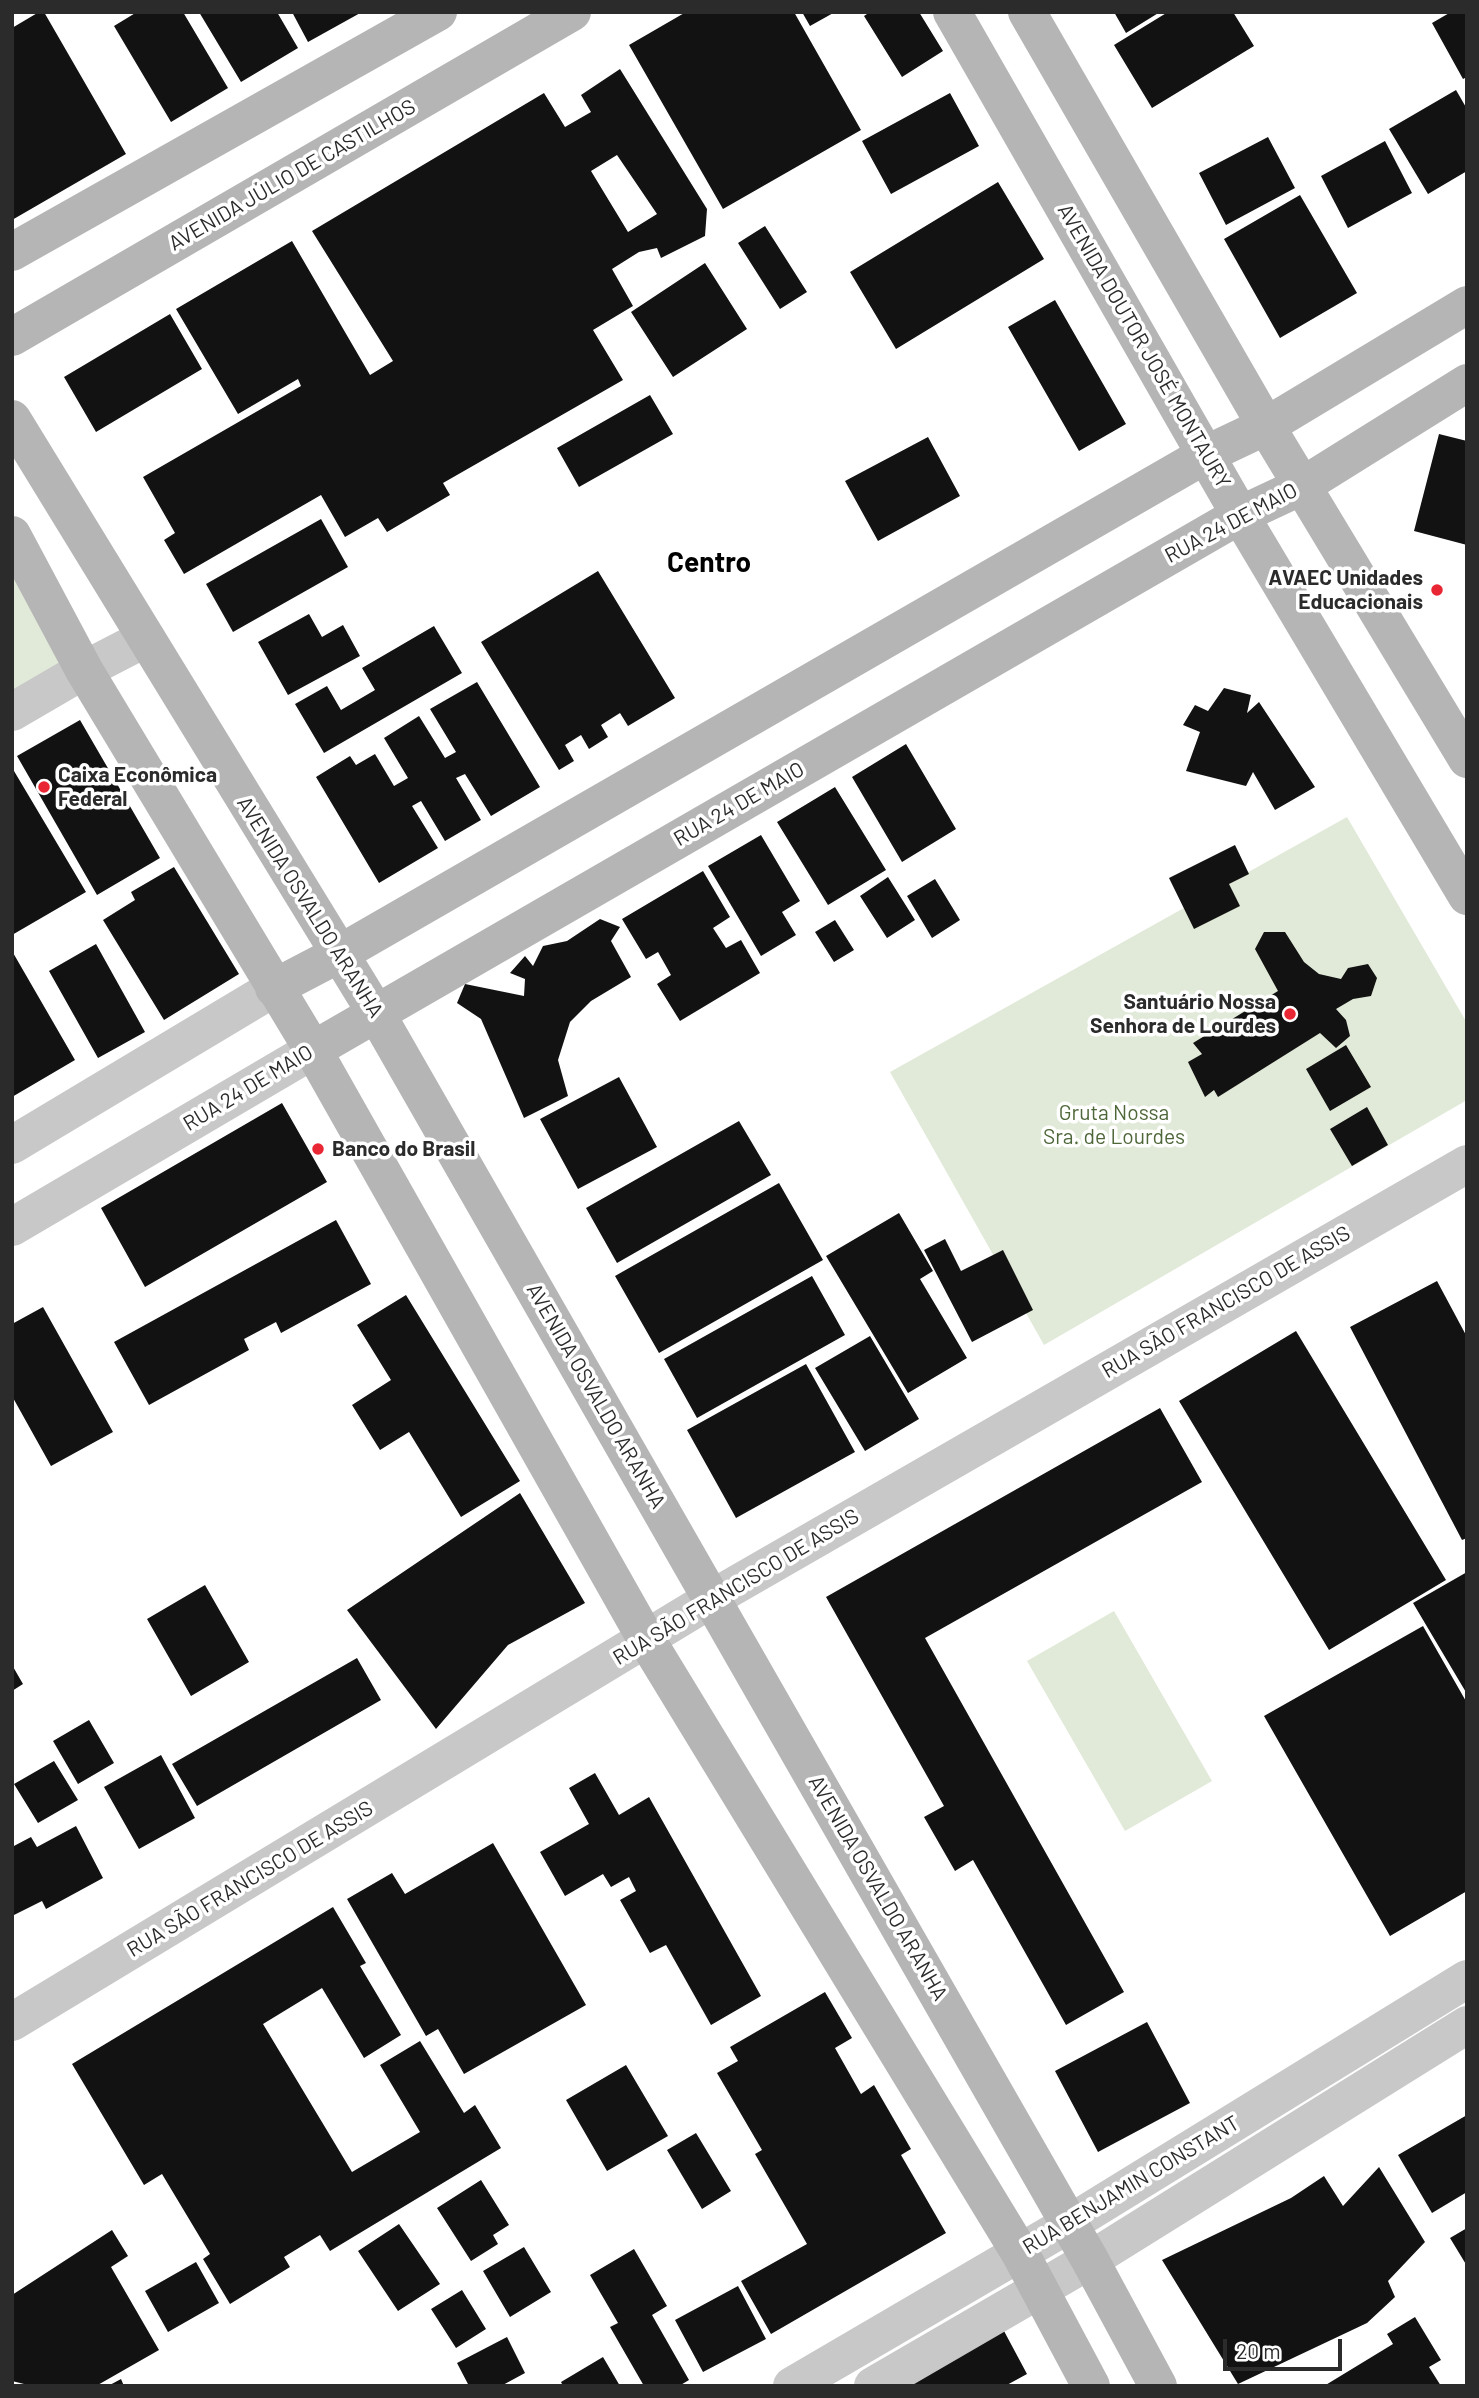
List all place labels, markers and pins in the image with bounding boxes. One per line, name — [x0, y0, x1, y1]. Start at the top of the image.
place label: AVAEC Unidades Educacionais — [1268, 565, 1423, 615]
marker: AVAEC Unidades Educacionais — [1429, 582, 1445, 598]
place label: Caixa Econômica Federal — [58, 762, 217, 812]
marker: Caixa Econômica Federal — [36, 779, 52, 795]
place label: Santuário Nossa Senhora de Lourdes — [1090, 989, 1276, 1039]
marker: Santuário Nossa Senhora de Lourdes — [1282, 1006, 1298, 1022]
place label: Banco do Brasil — [332, 1136, 475, 1162]
marker: Banco do Brasil — [310, 1141, 326, 1157]

